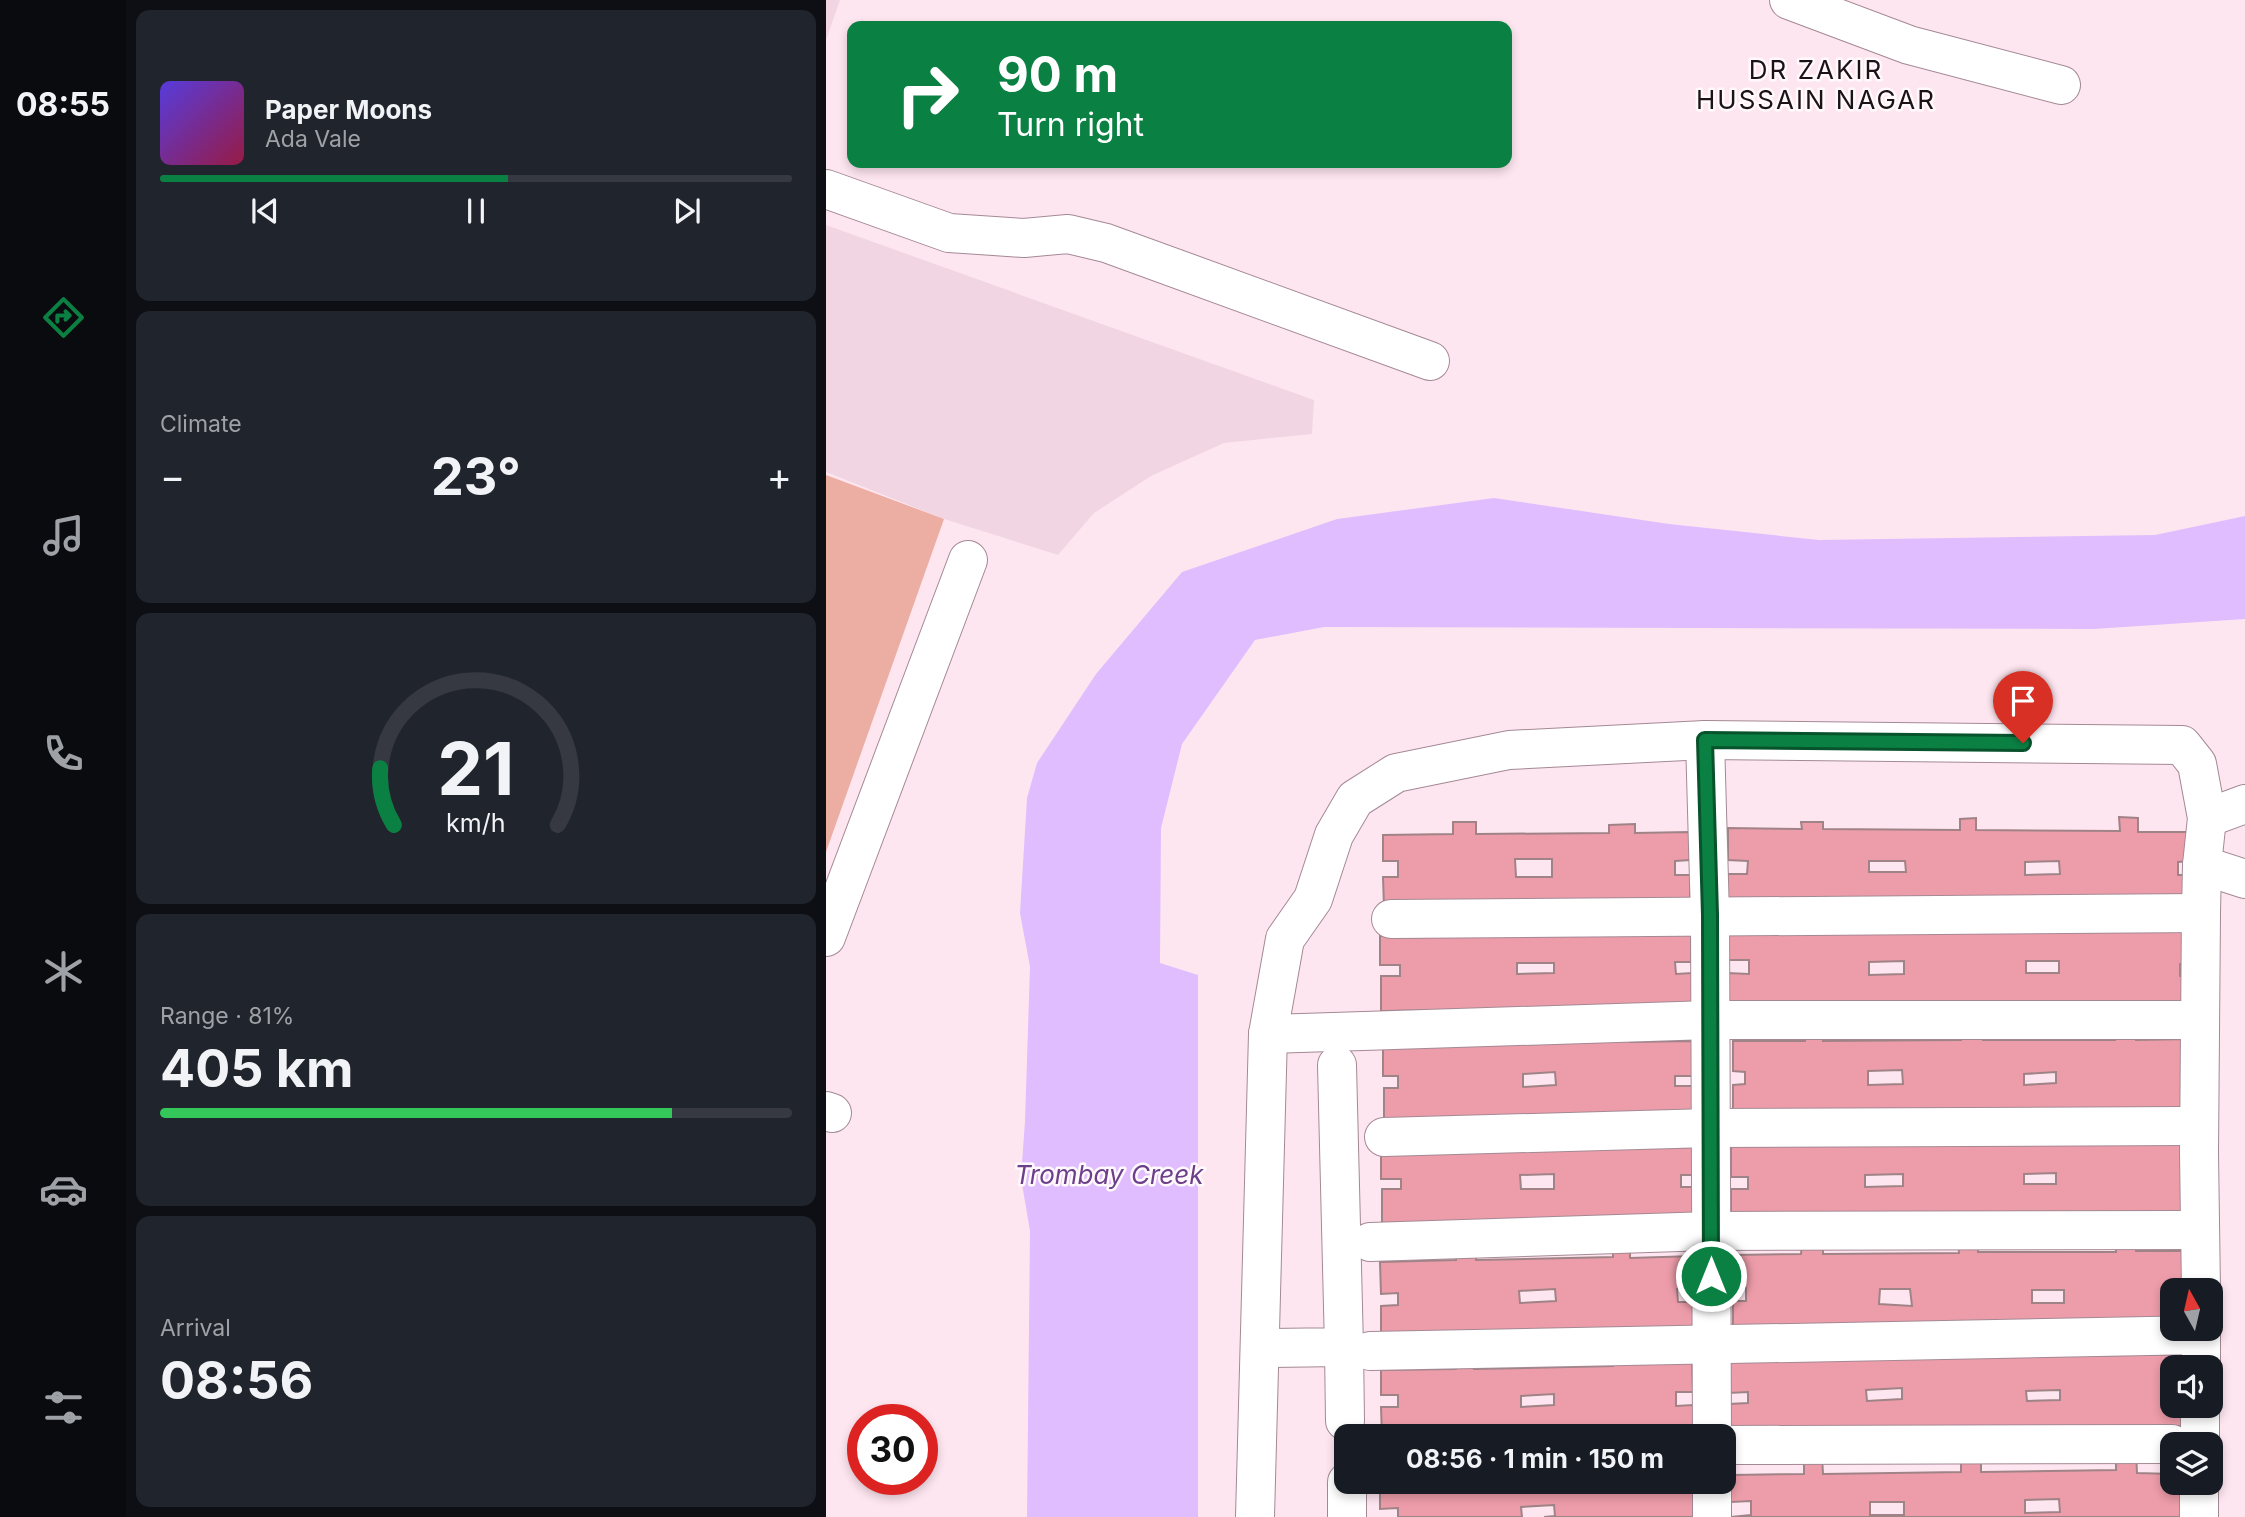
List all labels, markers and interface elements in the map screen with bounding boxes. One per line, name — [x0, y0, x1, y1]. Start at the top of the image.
text: 90 m — [997, 45, 1118, 104]
icon: right — [882, 49, 973, 140]
district label: DR ZAKIR HUSSAIN NAGAR — [1696, 54, 1936, 115]
text: 08:55 — [16, 85, 110, 124]
text: Paper Moons — [265, 94, 432, 125]
text: Turn right — [997, 105, 1144, 144]
text: Ada Vale — [265, 125, 361, 153]
icon: previous — [246, 192, 284, 230]
icon: pause — [457, 192, 495, 230]
icon: next — [668, 192, 706, 230]
icon: directions — [39, 293, 88, 342]
text: Climate — [160, 410, 242, 438]
text: 23° — [431, 445, 521, 508]
text: − — [160, 453, 185, 499]
text: + — [767, 453, 792, 499]
icon: music — [39, 511, 88, 560]
pin — [1993, 671, 2053, 743]
icon: arrive — [2004, 682, 2042, 720]
text: 21 — [437, 724, 515, 813]
icon: phone — [39, 729, 88, 778]
text: km/h — [446, 807, 506, 837]
icon: climate — [39, 947, 88, 996]
text: Range · 81% — [160, 1002, 294, 1030]
text: 405 km — [160, 1037, 353, 1100]
water label: Trombay Creek — [1014, 1159, 1204, 1190]
icon: car — [39, 1165, 88, 1214]
position arrow — [1674, 1239, 1748, 1313]
north arrow — [2160, 1278, 2222, 1340]
map controls — [2160, 1278, 2223, 1495]
text: Arrival — [160, 1314, 231, 1342]
text: 08:56 — [160, 1349, 313, 1412]
button: sound — [2160, 1355, 2223, 1418]
icon: filters — [39, 1383, 88, 1432]
speed limit sign: 30 — [847, 1404, 938, 1495]
button: layers — [2160, 1432, 2223, 1495]
text: 08:56 · 1 min · 150 m — [1406, 1443, 1664, 1474]

